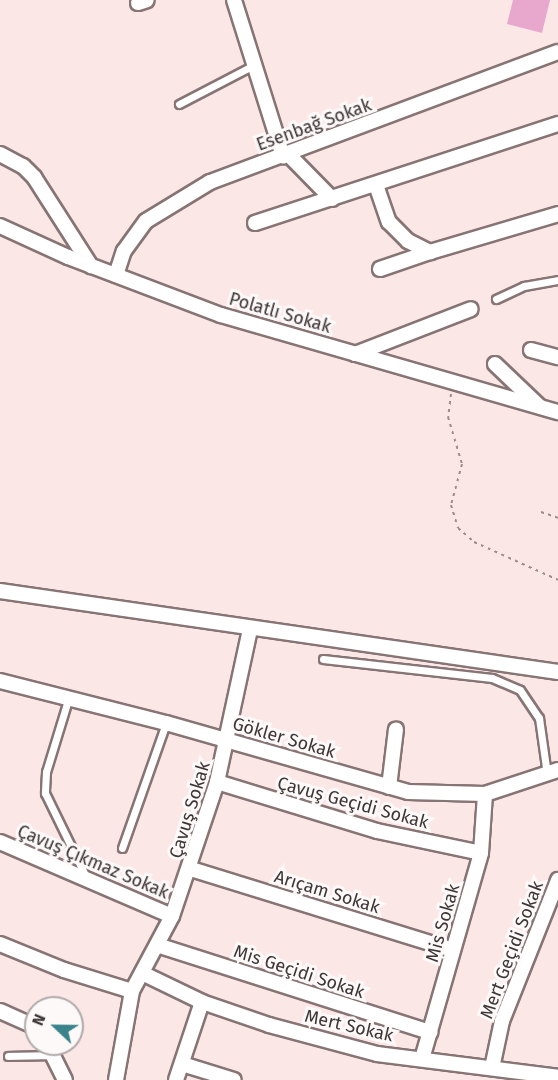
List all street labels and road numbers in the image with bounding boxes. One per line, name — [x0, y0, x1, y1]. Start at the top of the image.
street label: Esenbağ Sokak — [254, 94, 374, 156]
street label: Polatlı Sokak — [226, 288, 334, 338]
street label: Gökler Sokak — [230, 713, 338, 763]
street label: Çavuş Sokak — [165, 759, 215, 861]
street label: Çavuş Geçidi Sokak — [275, 772, 431, 834]
street label: Çavuş Çıkmaz Sokak — [14, 820, 172, 904]
street label: Arıçam Sokak — [272, 866, 382, 918]
street label: Mert Geçidi Sokak — [476, 878, 548, 1022]
street label: Mis Sokak — [422, 881, 464, 965]
street label: Mis Geçidi Sokak — [231, 941, 367, 1003]
street label: Mert Sokak — [303, 1005, 395, 1047]

